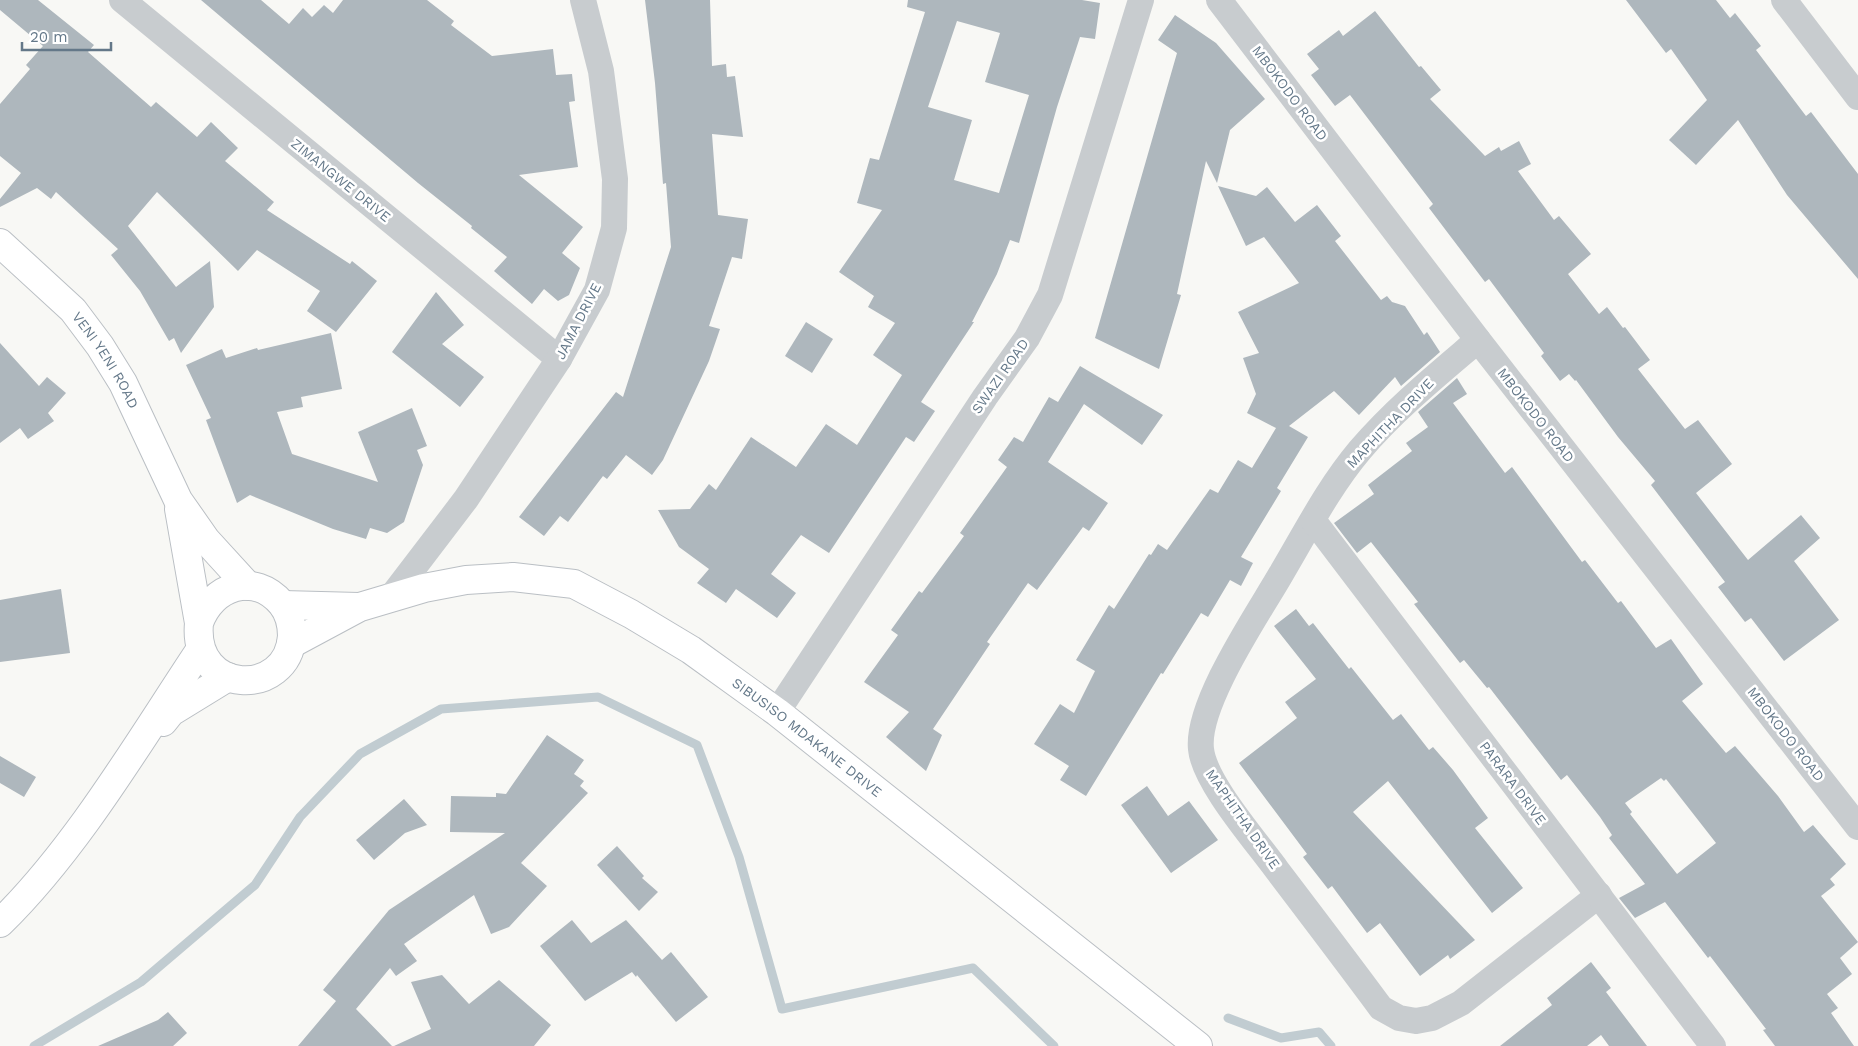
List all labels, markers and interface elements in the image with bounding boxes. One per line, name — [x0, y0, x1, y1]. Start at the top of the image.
scale bar — [22, 20, 111, 52]
text: 20 m — [30, 28, 68, 46]
street label: MBOKODO ROAD — [1249, 42, 1331, 144]
street label: ZIMANGWE DRIVE — [288, 135, 394, 225]
street label: JAMA DRIVE — [552, 280, 604, 362]
street label: VENI YENI ROAD — [69, 309, 142, 411]
street label: SWAZI ROAD — [968, 336, 1032, 416]
street label: MBOKODO ROAD — [1494, 365, 1578, 465]
street label: MAPHITHA DRIVE — [1343, 375, 1437, 471]
street label: SIBUSISO MDAKANE DRIVE — [729, 674, 885, 800]
street label: MBOKODO ROAD — [1744, 684, 1828, 784]
street label: PARARA DRIVE — [1477, 738, 1550, 828]
street label: MAPHITHA DRIVE — [1203, 766, 1283, 872]

